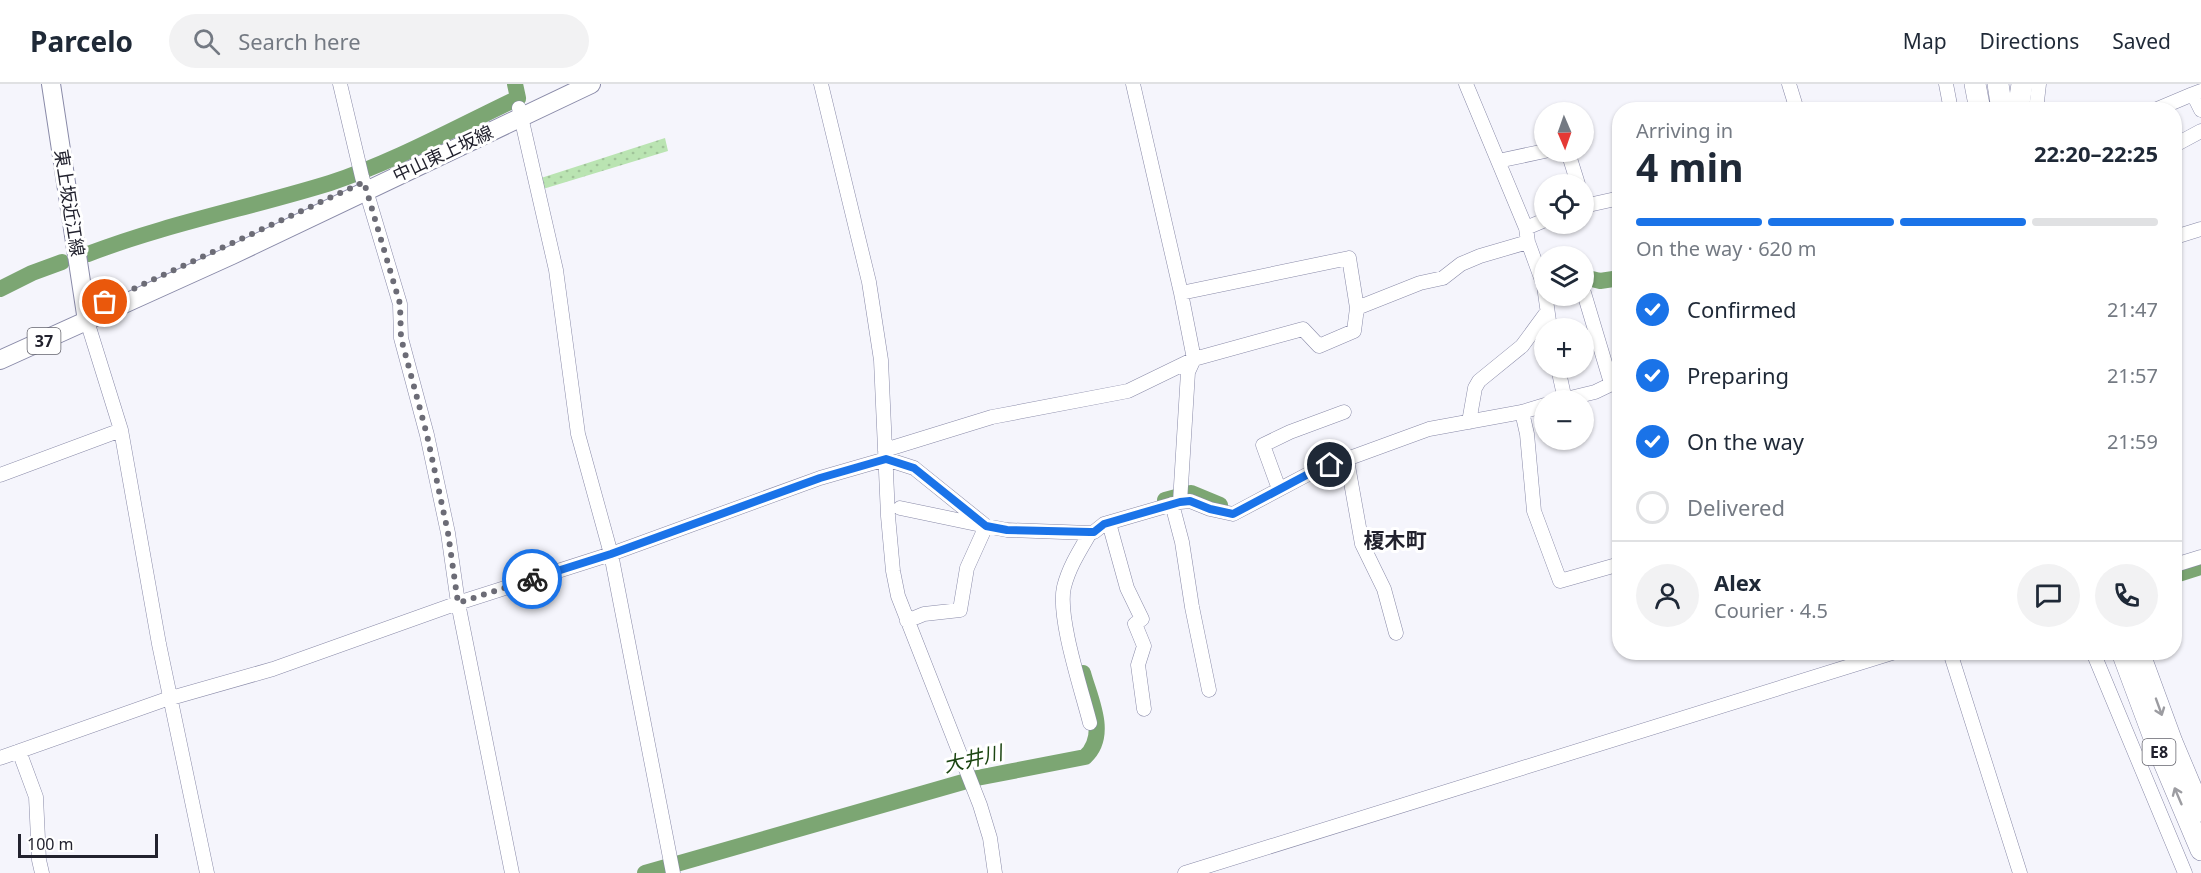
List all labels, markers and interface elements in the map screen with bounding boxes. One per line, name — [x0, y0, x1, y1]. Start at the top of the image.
search box — [169, 14, 589, 68]
text: Parcelo — [30, 22, 133, 60]
icon: search — [190, 25, 223, 58]
text: Search here — [238, 26, 361, 56]
text: Map — [1903, 27, 1947, 55]
text: Directions — [1980, 27, 2079, 55]
text: Saved — [2112, 27, 2171, 55]
north arrow — [1534, 102, 1594, 162]
map controls — [1534, 102, 1594, 450]
text: Arriving in — [1636, 117, 1733, 144]
street label: 中山東上坂線 — [389, 119, 497, 187]
text: 22:20–22:25 — [2034, 138, 2158, 168]
text: 4 min — [1636, 140, 1743, 193]
street label: 東上坂近江線 — [50, 148, 90, 258]
button: locate — [1534, 174, 1594, 234]
text: On the way · 620 m — [1636, 235, 1816, 262]
button: layers — [1534, 246, 1594, 306]
pin — [79, 276, 130, 327]
icon: bag — [88, 285, 121, 318]
icon: check — [1636, 293, 1669, 326]
text: Confirmed — [1687, 294, 1797, 324]
text: 21:47 — [2107, 296, 2158, 323]
button: + — [1534, 318, 1594, 378]
road number: 37 — [28, 328, 60, 354]
icon: check — [1636, 359, 1669, 392]
text: Preparing — [1687, 360, 1789, 390]
text: 21:57 — [2107, 362, 2158, 389]
button: − — [1534, 390, 1594, 450]
icon: check — [1636, 425, 1669, 458]
text: On the way — [1687, 426, 1804, 456]
text: 21:59 — [2107, 428, 2158, 455]
pin — [1304, 439, 1355, 490]
icon: home — [1313, 448, 1346, 481]
text: Delivered — [1687, 492, 1785, 522]
district label: 榎木町 — [1364, 526, 1427, 554]
courier — [502, 549, 562, 609]
icon: bike — [516, 563, 549, 596]
button: person — [1636, 564, 1699, 627]
button: chat — [2017, 564, 2080, 627]
button: phone — [2095, 564, 2158, 627]
text: Alex — [1714, 567, 1761, 597]
text: Courier · 4.5 — [1714, 597, 1828, 624]
one-way arrow — [2154, 698, 2165, 716]
water label: 大井川 — [941, 738, 1007, 778]
road number: E8 — [2142, 739, 2176, 765]
one-way arrow — [2172, 788, 2183, 806]
scale bar — [18, 831, 158, 858]
text: 100 m — [27, 833, 74, 855]

